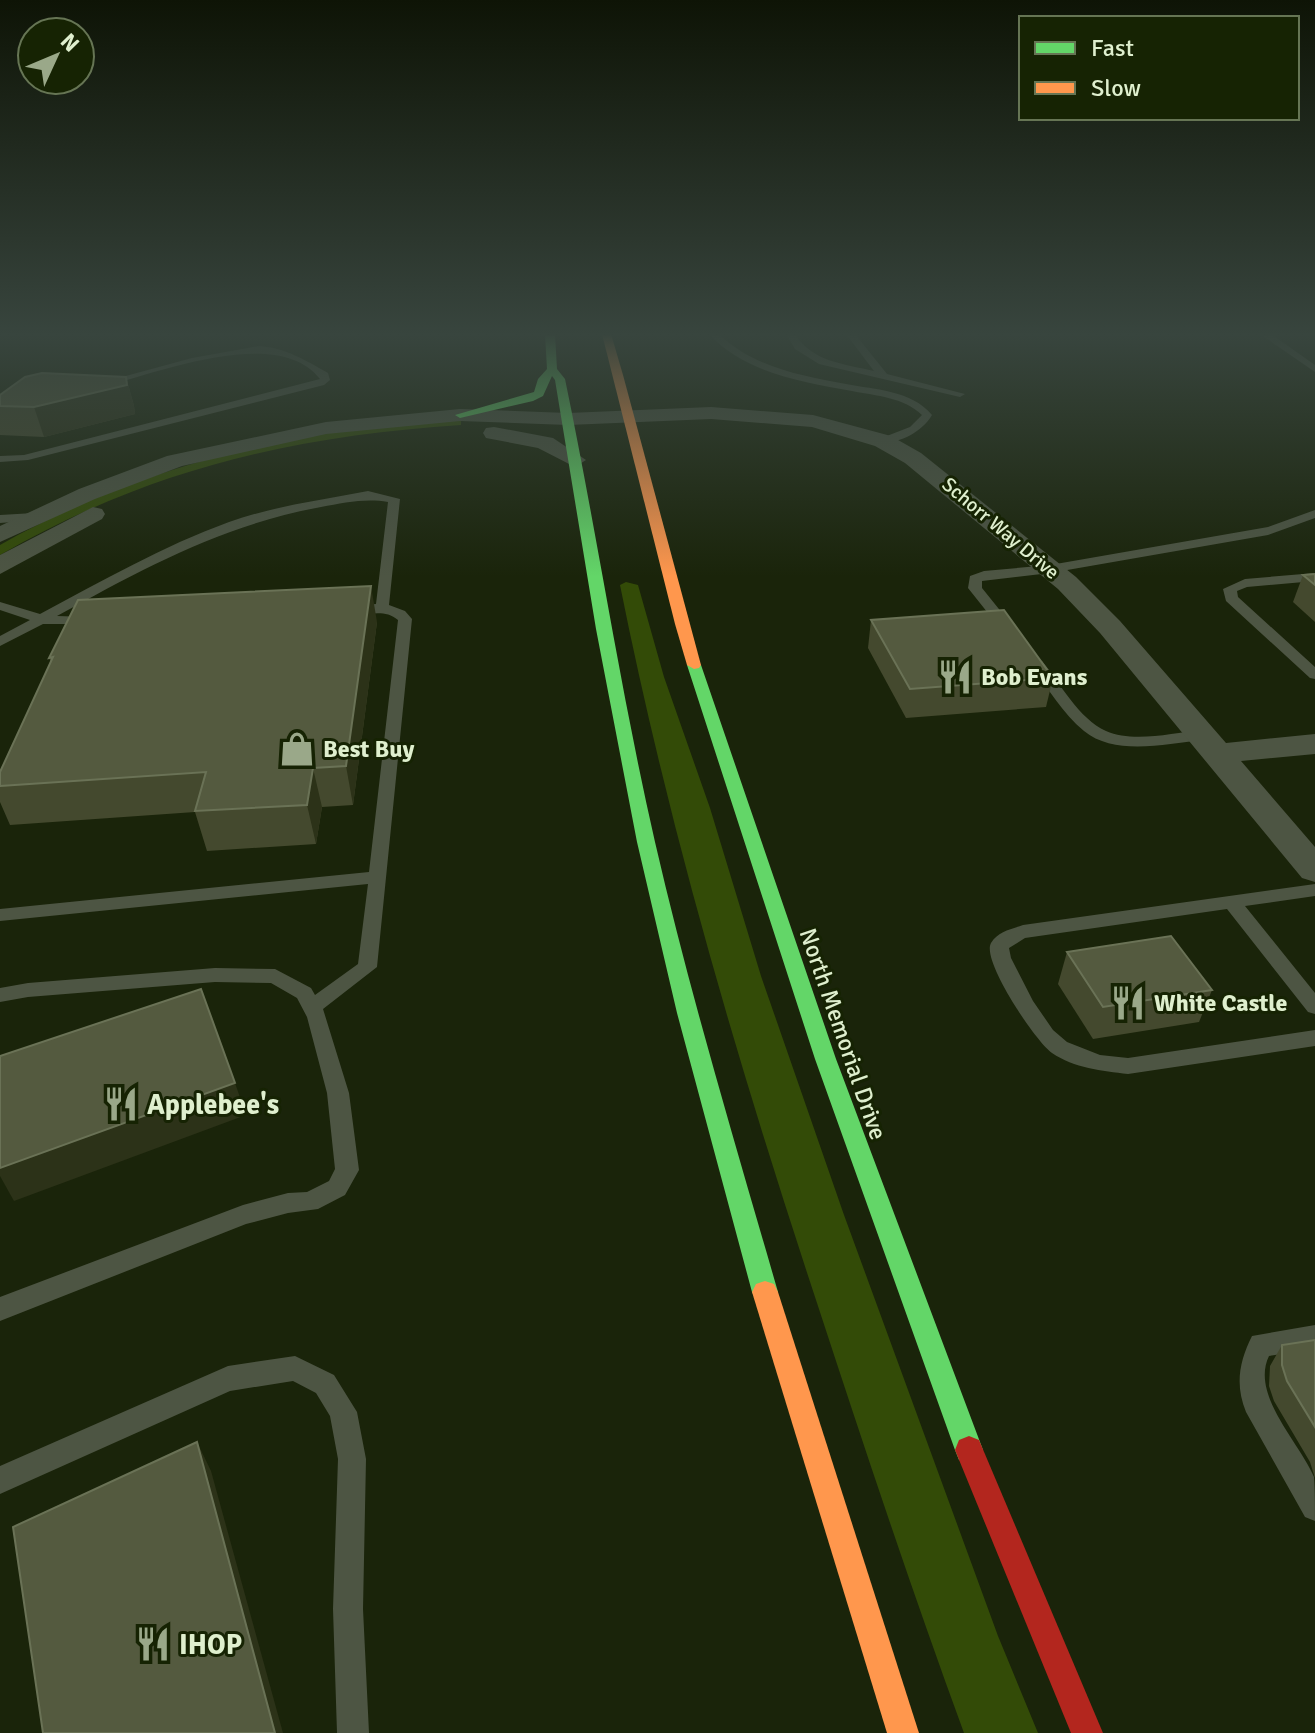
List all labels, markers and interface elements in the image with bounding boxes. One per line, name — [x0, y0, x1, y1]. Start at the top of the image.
north arrow — [16, 16, 96, 96]
legend — [1019, 16, 1299, 120]
text: N — [55, 28, 85, 57]
text: Fast — [1091, 33, 1134, 63]
text: Slow — [1091, 73, 1141, 103]
street label: Schorr Way Drive — [937, 472, 1064, 585]
restaurant icon: Bob Evans — [936, 658, 974, 696]
place label: Bob Evans — [981, 662, 1088, 692]
shop icon: Best Buy — [278, 730, 316, 768]
place label: Best Buy — [323, 734, 414, 764]
street label: North Memorial Drive — [793, 924, 893, 1144]
restaurant icon: White Castle — [1109, 984, 1147, 1022]
place label: White Castle — [1154, 988, 1288, 1018]
restaurant icon: Applebee's — [102, 1085, 140, 1123]
place label: Applebee's — [147, 1088, 279, 1122]
restaurant icon: IHOP — [134, 1625, 172, 1663]
place label: IHOP — [179, 1628, 242, 1662]

